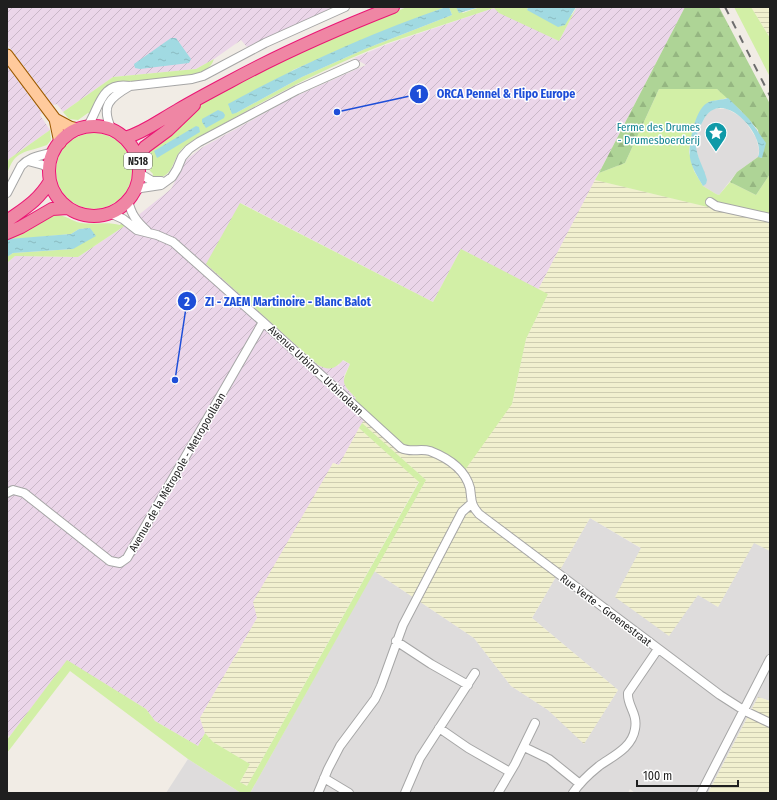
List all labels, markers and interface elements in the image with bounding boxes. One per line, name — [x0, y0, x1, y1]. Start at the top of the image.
callout: ORCA Pennel & Flipo Europe — [409, 82, 583, 106]
text: 1 — [416, 87, 422, 101]
text: ORCA Pennel & Flipo Europe — [437, 87, 575, 101]
place icon: Ferme des Drumes - Drumesboerderij — [703, 120, 729, 153]
place label: Ferme des Drumes - Drumesboerderij — [617, 121, 700, 147]
road number: N518 — [124, 153, 152, 169]
callout: ZI - ZAEM Martinoire - Blanc Balot — [177, 289, 379, 313]
text: 2 — [183, 295, 190, 309]
text: ZI - ZAEM Martinoire - Blanc Balot — [205, 295, 372, 309]
street label: Avenue Urbino - Urbinolaan — [265, 323, 366, 418]
street label: Avenue de la Métropole - Metropoollaan — [126, 390, 228, 554]
street label: Rue Verte - Groenestraat — [558, 572, 654, 649]
scale bar — [637, 762, 738, 788]
text: 100 m — [643, 769, 672, 783]

